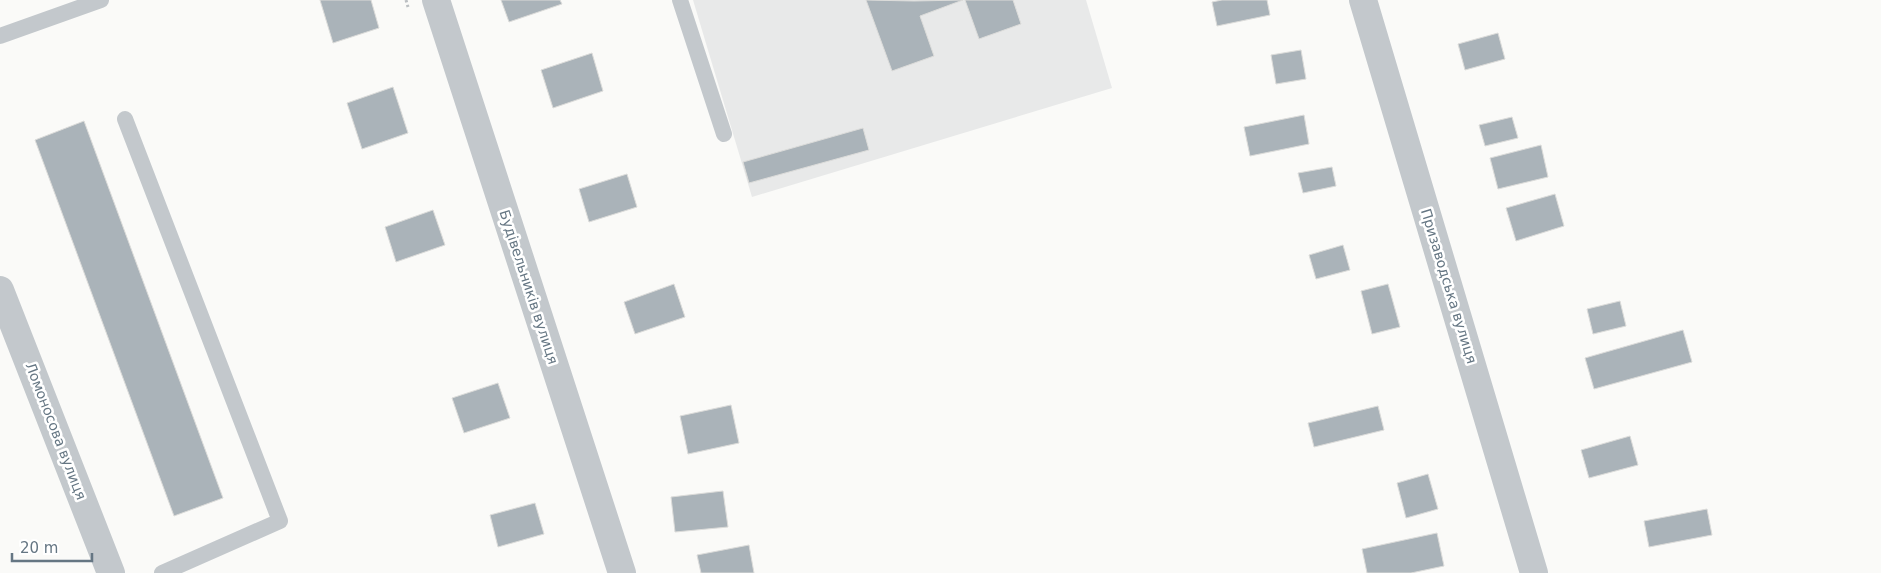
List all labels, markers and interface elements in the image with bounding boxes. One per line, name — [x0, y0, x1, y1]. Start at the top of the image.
street label: Призаводська вулиця — [1418, 207, 1480, 365]
street label: Будівельників вулиця — [496, 208, 562, 366]
street label: Ломоносова вулиця — [22, 360, 90, 502]
scale bar — [12, 530, 92, 562]
text: 20 m — [20, 539, 58, 557]

